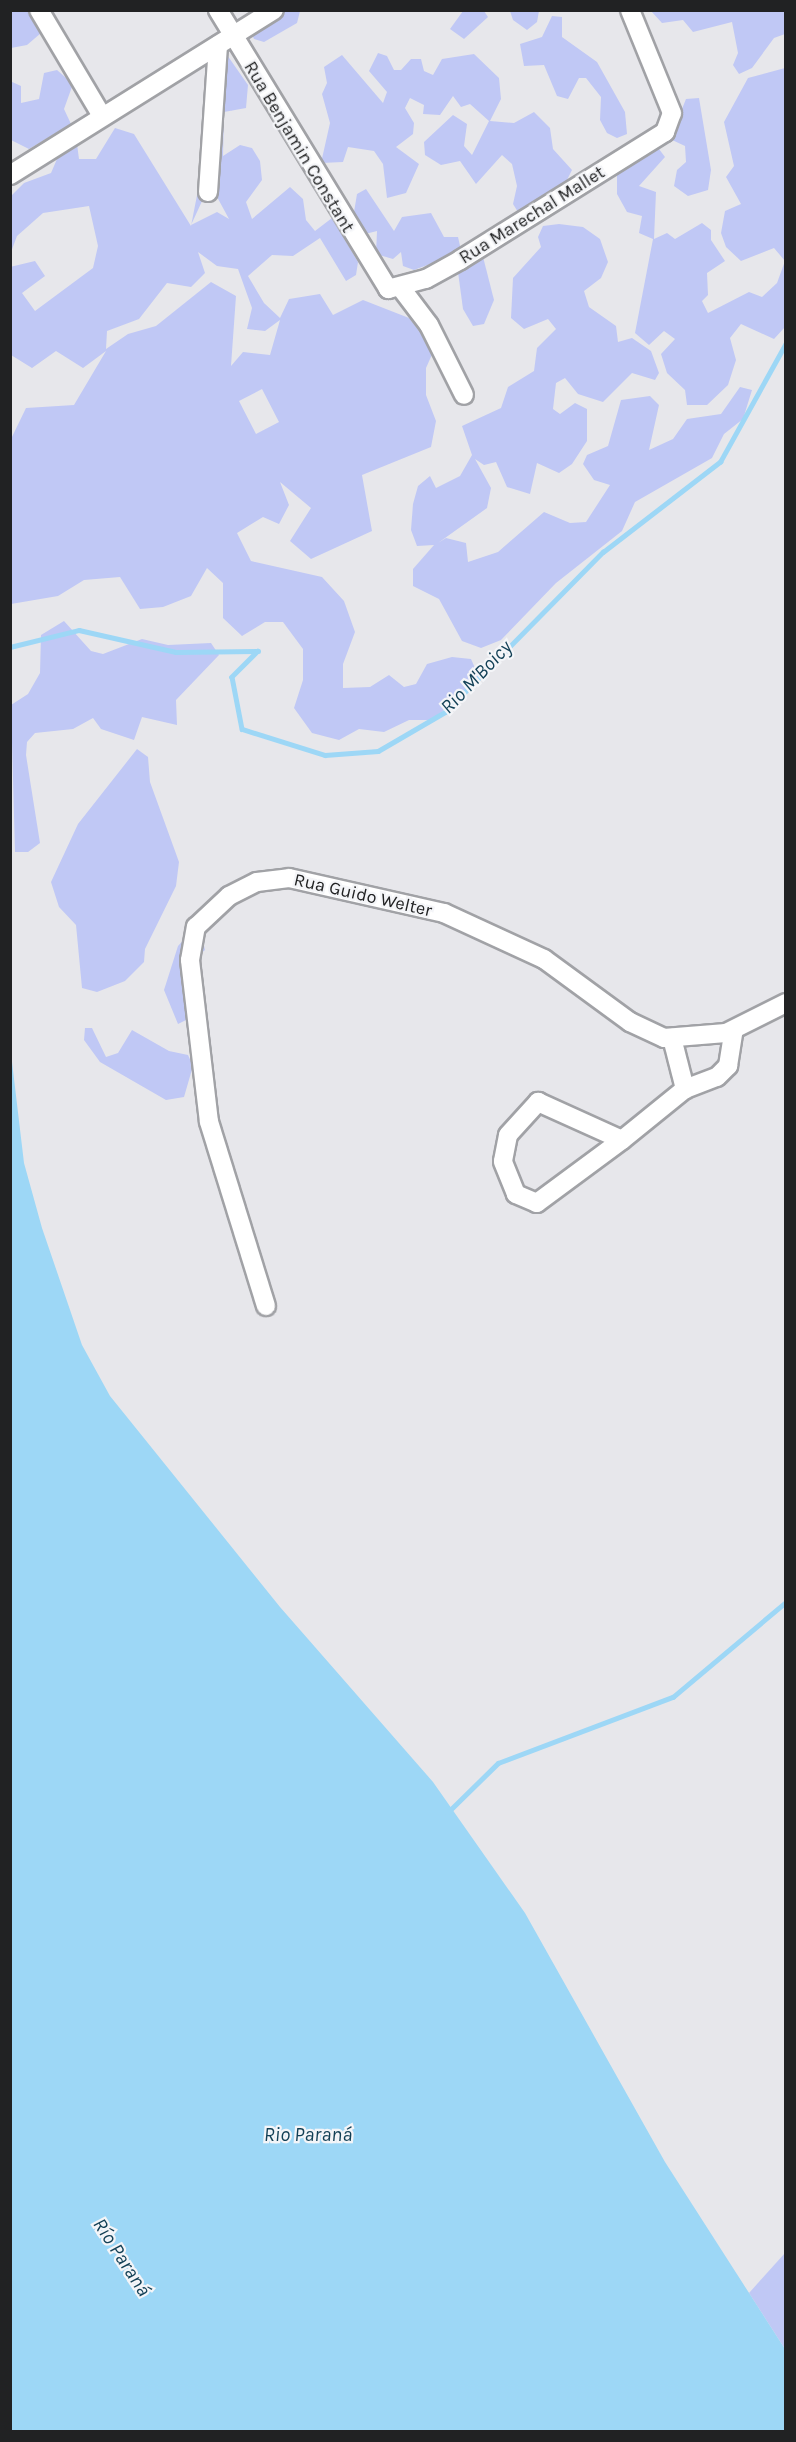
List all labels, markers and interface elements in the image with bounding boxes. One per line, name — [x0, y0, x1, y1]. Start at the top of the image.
street label: Rua Benjamin Constant — [239, 58, 359, 236]
street label: Rua Marechal Mallet — [455, 161, 609, 269]
water label: Rio M'Boicy — [435, 635, 517, 719]
street label: Rua Guido Welter — [292, 869, 434, 921]
water label: Rio Paraná — [264, 2122, 352, 2146]
water label: Río Paraná — [88, 2213, 156, 2301]

